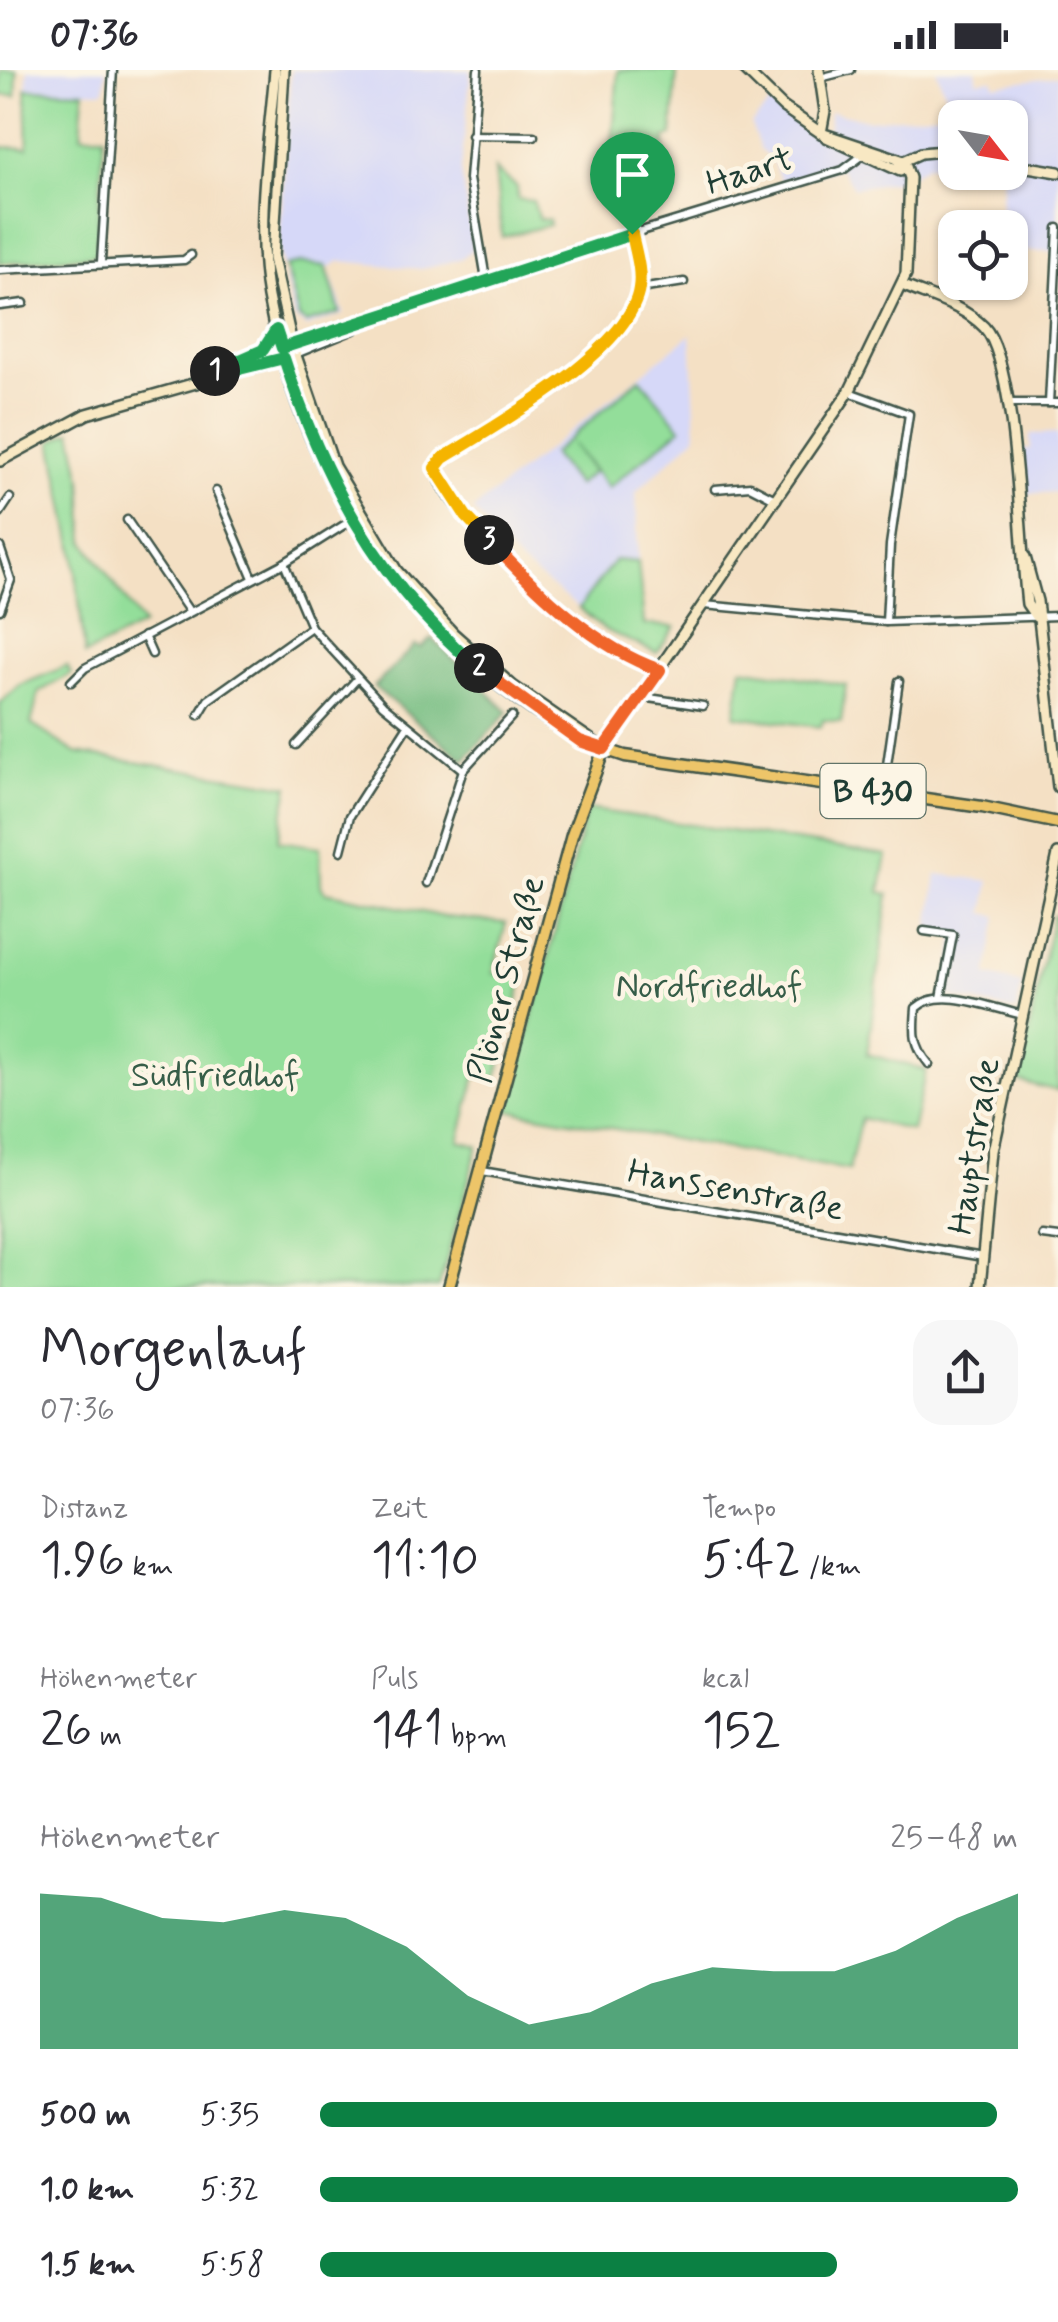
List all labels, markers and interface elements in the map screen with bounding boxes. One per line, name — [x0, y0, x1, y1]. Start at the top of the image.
text: 07:36 — [50, 11, 139, 60]
north arrow — [938, 100, 1028, 190]
map controls — [938, 100, 1028, 300]
pin — [590, 132, 675, 235]
street label: Haart — [700, 136, 799, 208]
icon: arrive — [605, 147, 660, 202]
button: locate — [938, 210, 1028, 300]
pin: 1 — [190, 346, 240, 396]
text: 1 — [209, 352, 221, 389]
pin: 3 — [464, 515, 514, 565]
text: 3 — [483, 521, 495, 558]
pin: 2 — [454, 643, 504, 693]
text: 2 — [472, 649, 486, 686]
road number: B 430 — [820, 764, 926, 818]
street label: Plöner Straße — [457, 871, 557, 1088]
park label: Nordfriedhof — [616, 964, 802, 1010]
park label: Südfriedhof — [131, 1053, 299, 1099]
street label: Hauptstraße — [938, 1055, 1012, 1238]
street label: Hanssenstraße — [624, 1149, 847, 1233]
text: Morgenlauf — [40, 1315, 307, 1387]
button: share — [913, 1320, 1018, 1425]
text: 07:36 — [40, 1389, 115, 1431]
text: Distanz — [40, 1491, 128, 1528]
text: Zeit — [371, 1491, 428, 1528]
text: Tempo — [702, 1491, 776, 1528]
text: 1.96 — [40, 1528, 125, 1594]
text: 11:10 — [371, 1528, 479, 1594]
text: 5:42 — [702, 1528, 801, 1594]
text: km — [125, 1549, 173, 1586]
text: /km — [801, 1549, 861, 1586]
text: Höhenmeter — [40, 1661, 197, 1698]
text: Puls — [371, 1661, 418, 1698]
text: kcal — [702, 1661, 749, 1698]
text: 26 — [40, 1698, 92, 1764]
text: 141 — [371, 1698, 443, 1764]
text: 152 — [702, 1698, 781, 1764]
text: m — [92, 1719, 122, 1756]
text: bpm — [443, 1719, 507, 1756]
text: Höhenmeter — [40, 1817, 219, 1859]
text: 25–48 m — [890, 1817, 1018, 1859]
text: 500 m — [40, 2094, 131, 2136]
text: 5:35 — [200, 2094, 259, 2136]
text: 1.0 km — [40, 2169, 134, 2211]
text: 5:32 — [200, 2169, 259, 2211]
text: 1.5 km — [40, 2244, 136, 2286]
text: 5:58 — [200, 2244, 264, 2286]

